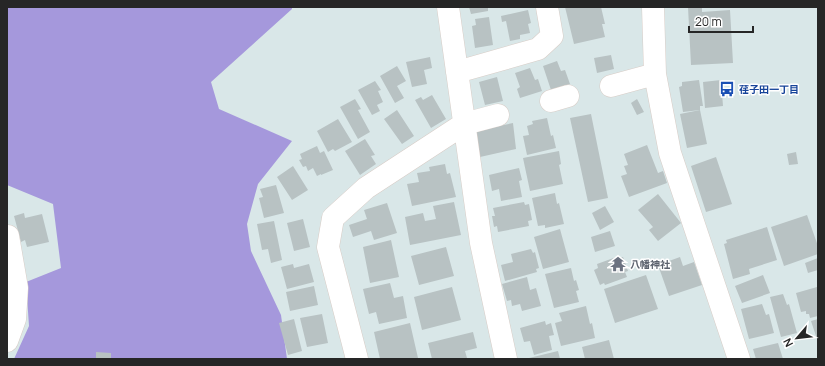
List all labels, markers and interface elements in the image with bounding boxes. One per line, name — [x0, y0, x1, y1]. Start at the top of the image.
scale bar — [689, 8, 753, 34]
text: 20 m — [695, 13, 722, 30]
bus stop icon: 荏子田一丁目 — [718, 80, 736, 98]
place label: 荏子田一丁目 — [739, 82, 799, 96]
temple icon: 八幡神社 — [609, 255, 627, 273]
place label: 八幡神社 — [630, 257, 671, 271]
north arrow — [777, 318, 817, 358]
text: N — [779, 336, 796, 350]

